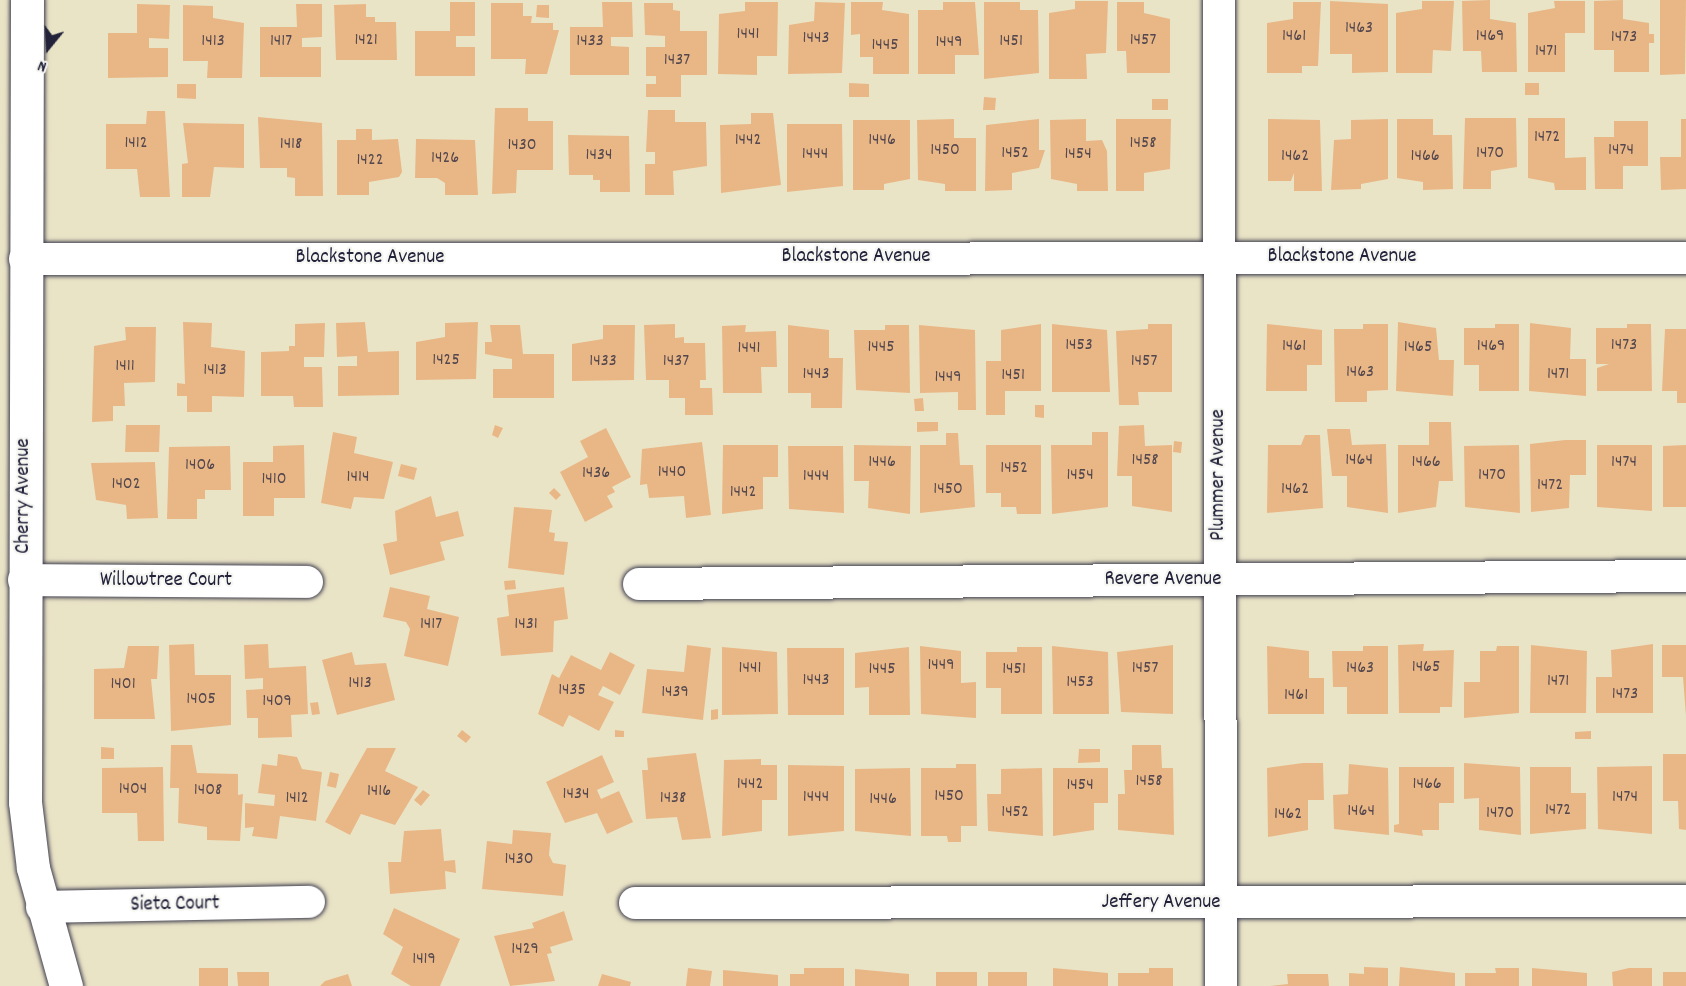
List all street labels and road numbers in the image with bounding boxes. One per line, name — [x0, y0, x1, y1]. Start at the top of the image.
street label: Blackstone Avenue — [782, 244, 930, 270]
street label: Blackstone Avenue — [1268, 244, 1416, 270]
street label: Blackstone Avenue — [296, 245, 444, 271]
street label: Plummer Avenue — [1206, 409, 1232, 541]
street label: Cherry Avenue — [11, 438, 37, 554]
street label: Revere Avenue — [1105, 567, 1221, 593]
street label: Willowtree Court — [100, 568, 232, 594]
street label: Jeffery Avenue — [1102, 890, 1220, 916]
street label: Sieta Court — [130, 892, 220, 918]

